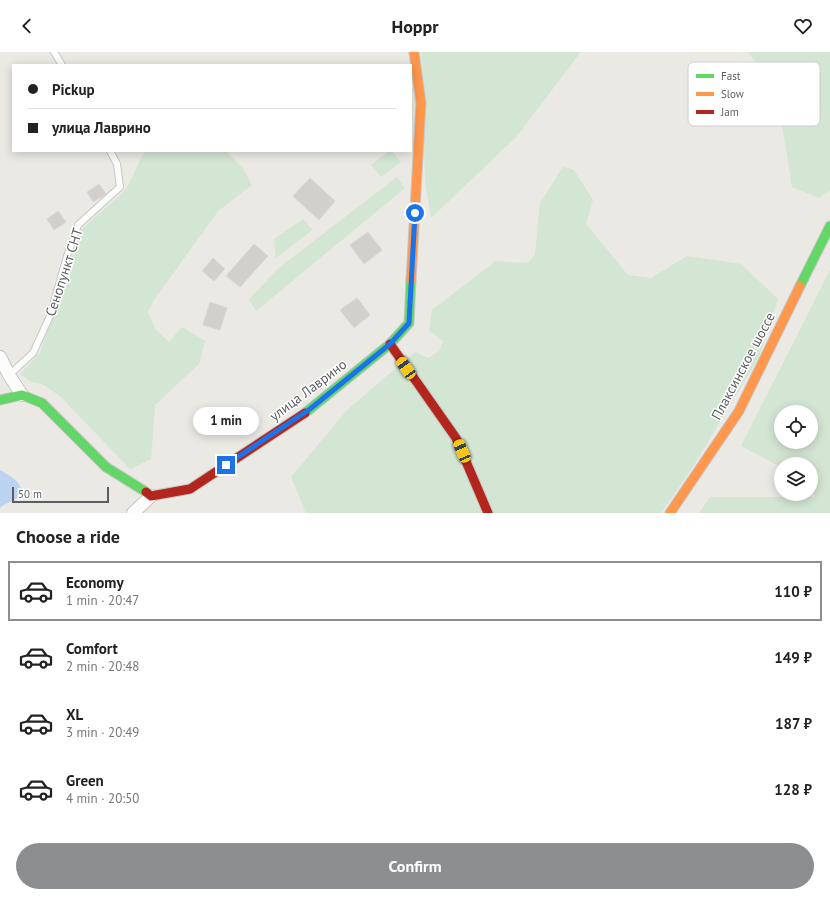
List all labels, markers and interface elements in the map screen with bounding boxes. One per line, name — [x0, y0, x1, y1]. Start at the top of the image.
icon: back — [16, 15, 38, 37]
text: Hoppr — [391, 15, 439, 38]
icon: heart — [792, 15, 814, 37]
legend — [688, 62, 820, 126]
text: Fast — [721, 69, 741, 83]
text: Pickup — [52, 80, 95, 99]
text: Slow — [721, 87, 744, 101]
text: Jam — [720, 105, 739, 119]
text: улица Лаврино — [52, 118, 151, 137]
route start — [406, 204, 424, 222]
street label: Сенопункт СНТ — [41, 225, 87, 319]
street label: Плаксинское шоссе — [707, 309, 779, 423]
street label: улица Лаврино — [266, 355, 350, 425]
car — [394, 355, 418, 381]
map controls — [774, 405, 818, 501]
button: locate — [774, 405, 818, 449]
callout: 1 min — [193, 407, 259, 435]
text: 1 min — [210, 412, 242, 429]
car — [452, 438, 472, 464]
route end — [217, 456, 235, 474]
button: layers — [774, 457, 818, 501]
scale bar — [12, 485, 109, 504]
text: 50 m — [18, 487, 42, 501]
text: Choose a ride — [16, 525, 120, 548]
icon: car — [18, 573, 54, 609]
text: Economy — [66, 573, 124, 592]
text: 110 ₽ — [774, 582, 812, 601]
text: 1 min · 20:47 — [66, 592, 139, 609]
icon: car — [18, 639, 54, 675]
text: Comfort — [66, 639, 118, 658]
text: 149 ₽ — [774, 648, 812, 667]
text: 2 min · 20:48 — [66, 658, 139, 675]
icon: car — [18, 705, 54, 741]
text: XL — [66, 705, 83, 724]
text: 187 ₽ — [775, 714, 812, 733]
text: 3 min · 20:49 — [66, 724, 139, 741]
icon: car — [18, 771, 54, 807]
text: Green — [66, 771, 104, 790]
text: 128 ₽ — [774, 780, 812, 799]
text: 4 min · 20:50 — [66, 790, 139, 807]
button: Confirm — [16, 843, 814, 889]

